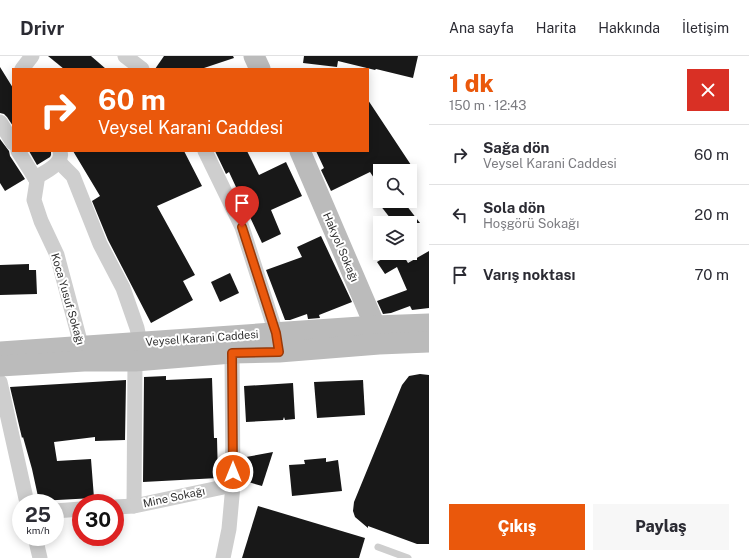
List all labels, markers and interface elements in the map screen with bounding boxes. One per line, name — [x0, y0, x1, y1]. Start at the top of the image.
text: Drivr — [20, 17, 64, 39]
text: Ana sayfa — [449, 20, 514, 36]
text: Harita — [536, 20, 576, 36]
text: Hakkında — [598, 20, 660, 36]
text: İletişim — [682, 20, 729, 36]
text: 1 dk — [449, 69, 494, 97]
button: close — [687, 69, 729, 111]
text: 60 m — [98, 83, 166, 116]
icon: right — [32, 84, 84, 136]
text: 150 m · 12:43 — [449, 98, 526, 113]
text: Veysel Karani Caddesi — [98, 117, 283, 138]
text: Sağa dön — [483, 139, 549, 156]
icon: right — [449, 144, 471, 166]
text: 60 m — [694, 146, 729, 163]
text: Veysel Karani Caddesi — [483, 156, 617, 171]
map controls — [373, 164, 417, 260]
button: search — [373, 164, 417, 208]
pin — [225, 186, 259, 227]
icon: arrive — [231, 192, 253, 214]
text: Sola dön — [483, 199, 545, 216]
icon: left — [449, 204, 471, 226]
text: 20 m — [694, 206, 729, 223]
street label: Hakyol Sokağı — [321, 211, 361, 283]
button: layers — [373, 216, 417, 260]
text: Hoşgörü Sokağı — [483, 216, 579, 231]
street label: Koca Yusuf Sokağı — [49, 252, 87, 346]
icon: arrive — [449, 264, 471, 286]
text: Varış noktası — [483, 266, 575, 283]
text: 70 m — [694, 266, 729, 283]
street label: Veysel Karani Caddesi — [145, 328, 259, 348]
position arrow — [212, 451, 254, 493]
street label: Mine Sokağı — [142, 485, 206, 509]
speed limit sign: 30 — [72, 494, 124, 546]
text: 25 — [25, 503, 51, 527]
button: Çıkış — [449, 504, 585, 550]
button: Paylaş — [593, 504, 729, 550]
text: km/h — [26, 524, 50, 536]

